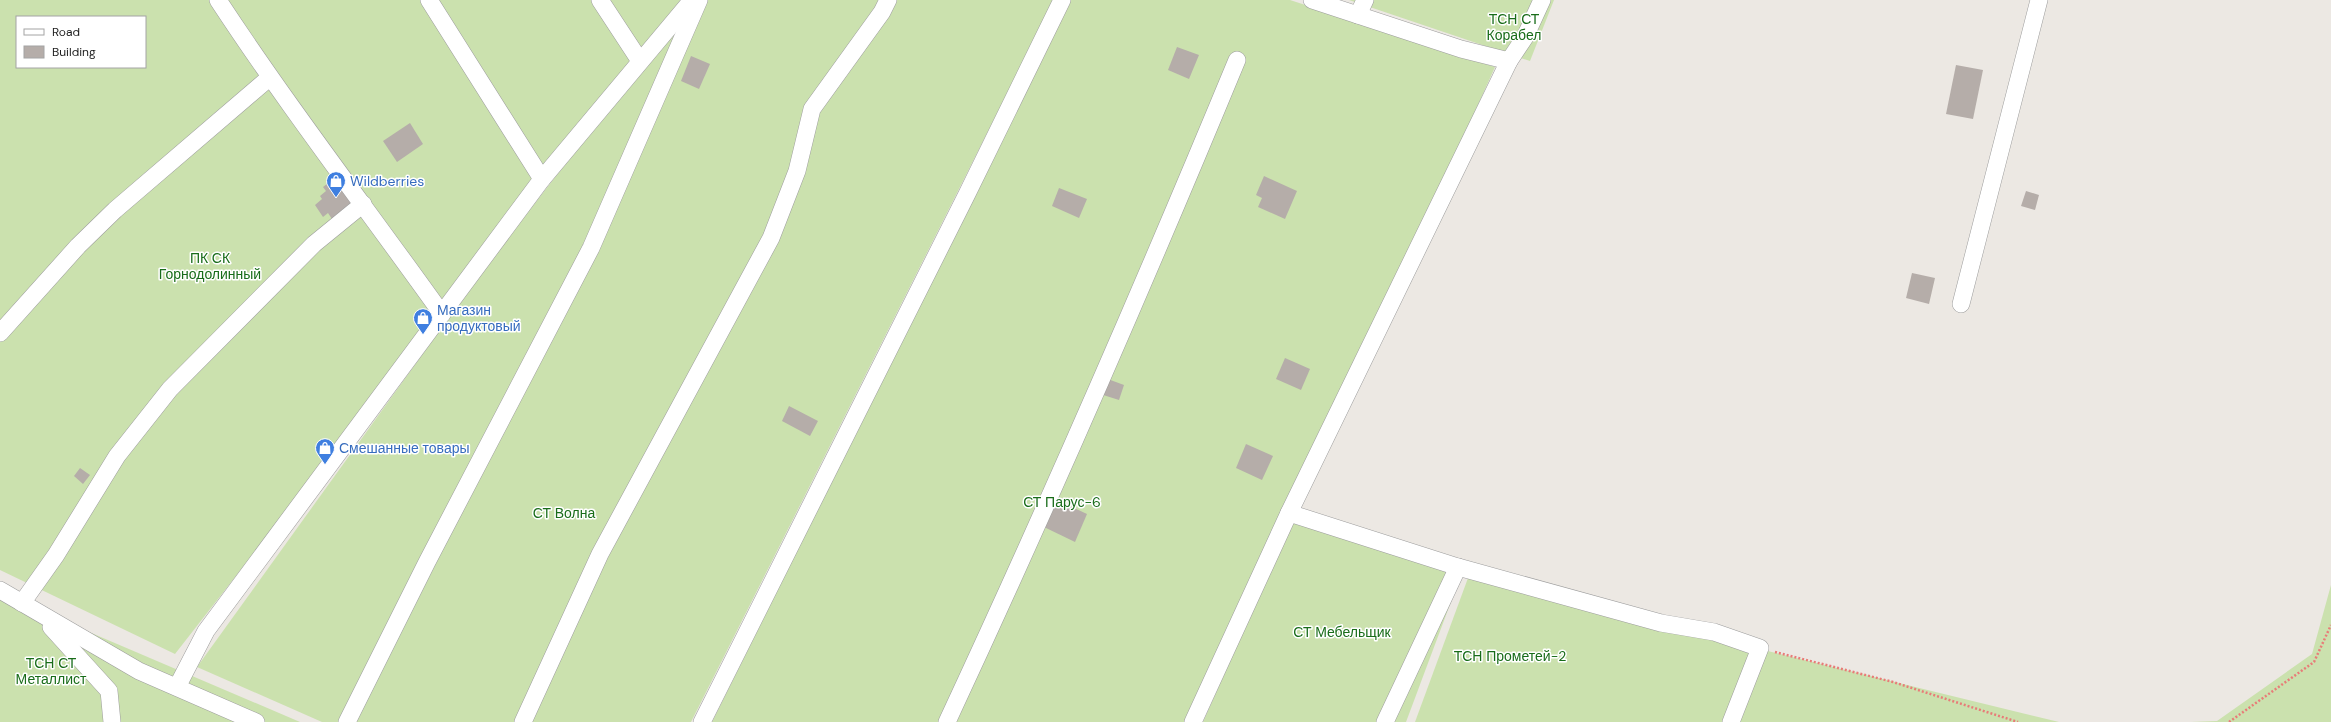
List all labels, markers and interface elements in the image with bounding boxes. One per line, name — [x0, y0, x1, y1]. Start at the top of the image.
park label: ТСН СТ Корабел — [1487, 10, 1541, 44]
legend — [16, 16, 146, 68]
text: Road — [52, 24, 80, 40]
text: Building — [52, 44, 96, 60]
shop icon: Wildberries — [325, 170, 347, 198]
place label: Wildberries — [350, 172, 424, 190]
park label: ПК СК Горнодолинный — [159, 249, 261, 283]
place label: Магазин продуктовый — [437, 301, 521, 335]
shop icon: Магазин продуктовый — [412, 307, 434, 335]
shop icon: Смешанные товары — [314, 437, 336, 465]
place label: Смешанные товары — [339, 439, 470, 457]
park label: СТ Парус-6 — [1023, 493, 1101, 511]
park label: СТ Волна — [533, 504, 595, 522]
park label: СТ Мебельщик — [1293, 623, 1392, 641]
park label: ТСН Прометей-2 — [1454, 647, 1566, 665]
park label: ТСН СТ Металлист — [16, 654, 87, 688]

